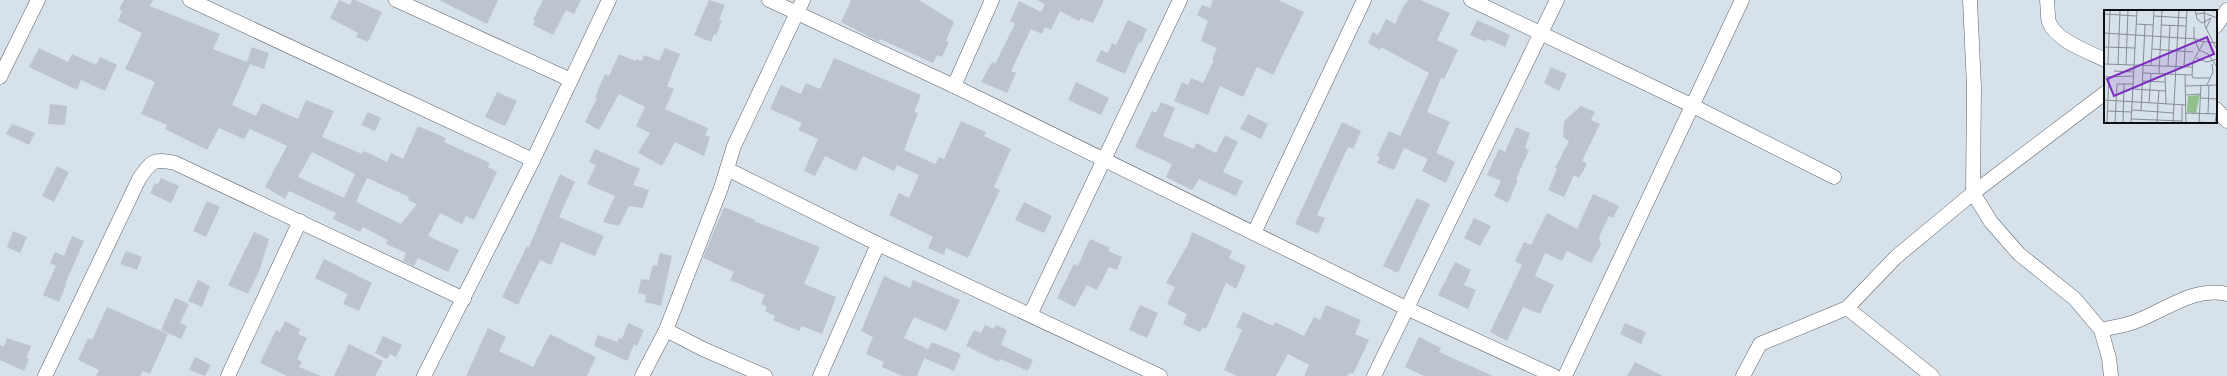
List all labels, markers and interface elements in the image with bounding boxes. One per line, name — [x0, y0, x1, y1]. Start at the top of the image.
inset map — [2104, 10, 2217, 123]

